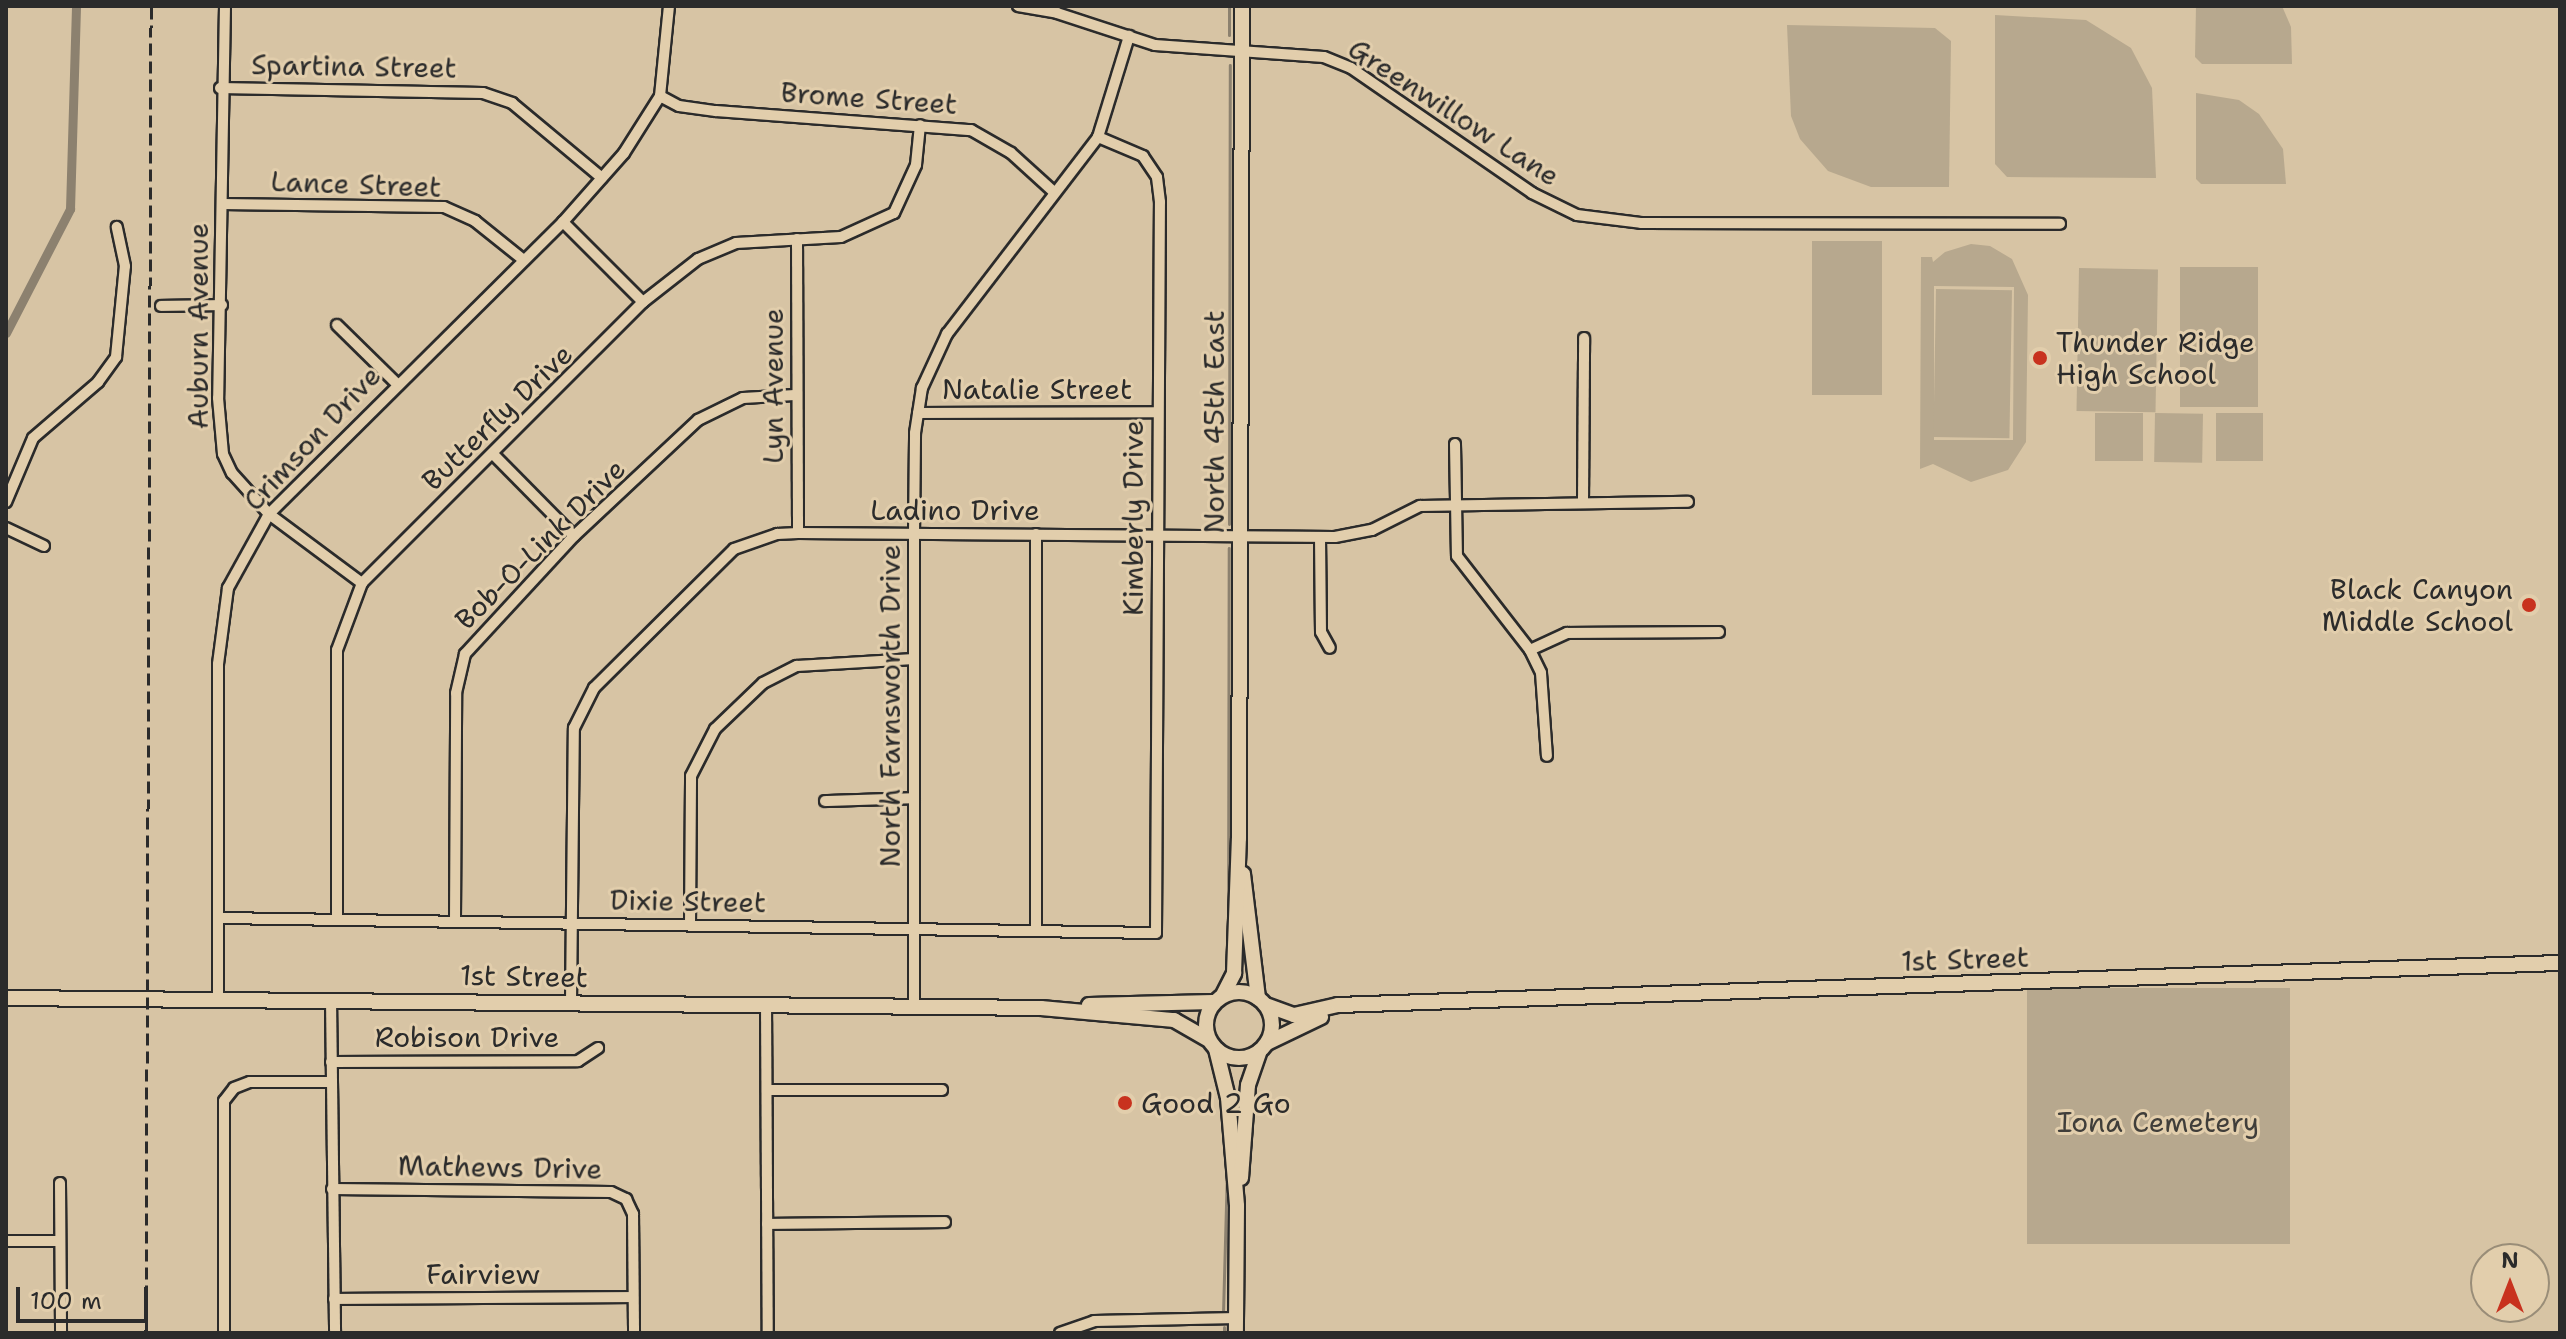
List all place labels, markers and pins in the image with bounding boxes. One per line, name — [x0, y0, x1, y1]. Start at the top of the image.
place label: Thunder Ridge High School — [2056, 325, 2255, 391]
marker: Thunder Ridge High School — [2031, 349, 2049, 367]
place label: Black Canyon Middle School — [2322, 572, 2513, 638]
marker: Black Canyon Middle School — [2520, 596, 2538, 614]
place label: Good 2 Go — [1141, 1086, 1291, 1120]
marker: Good 2 Go — [1116, 1094, 1134, 1112]

